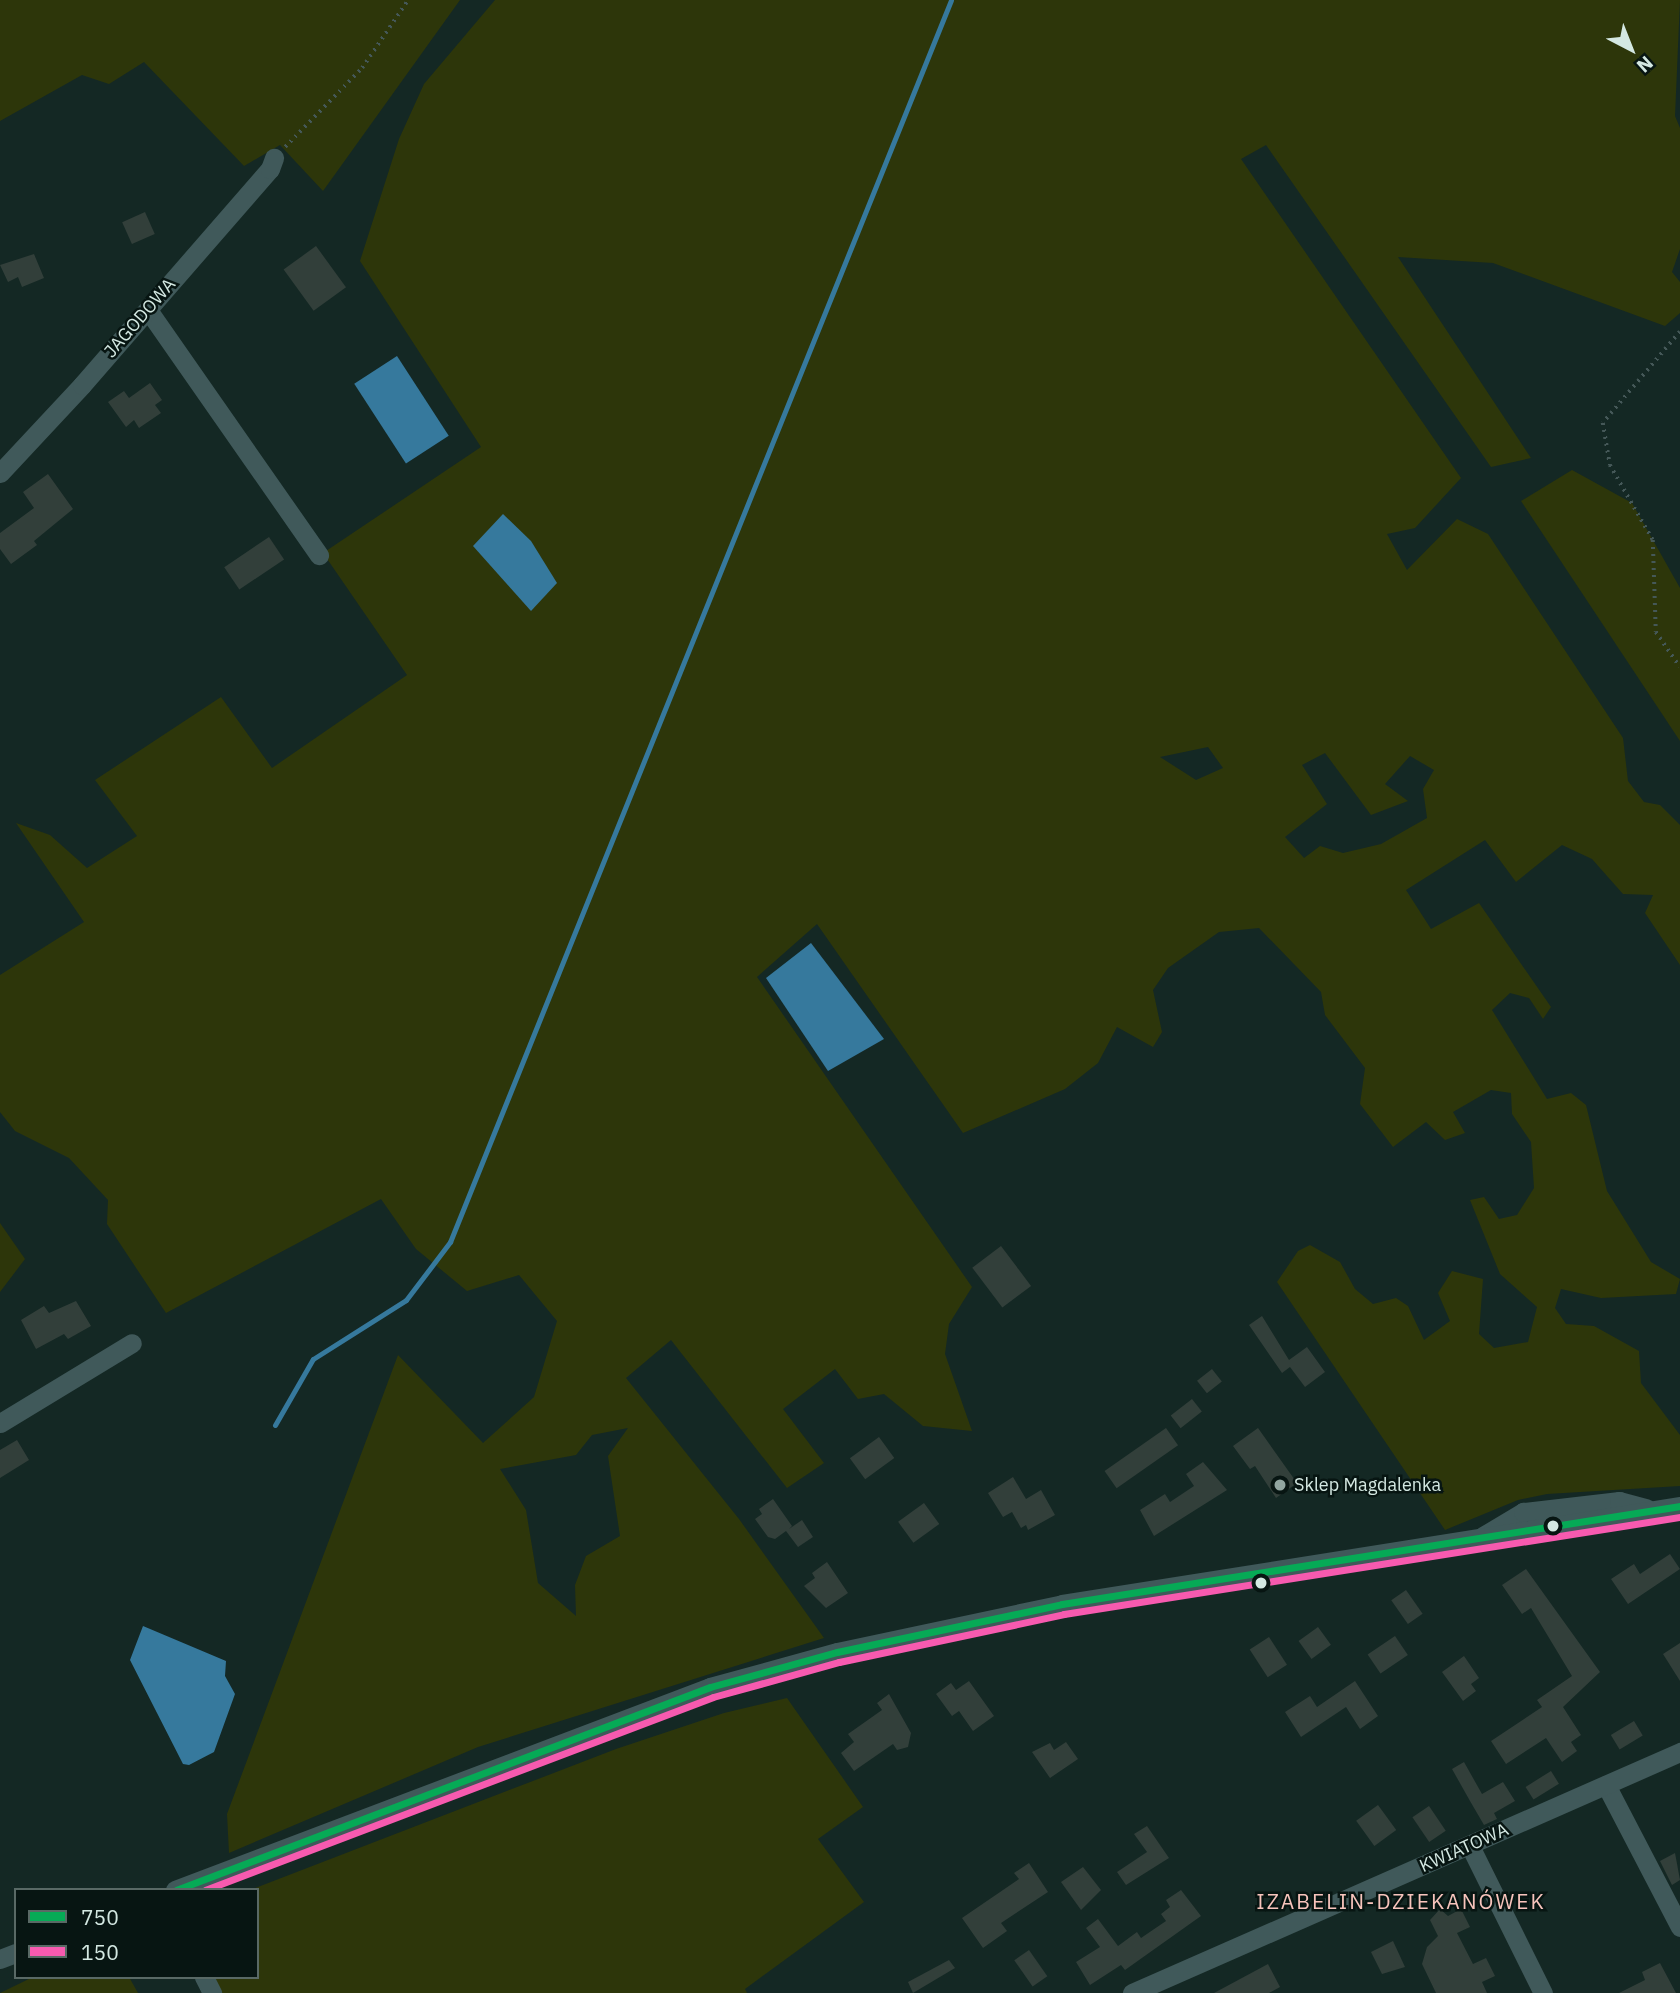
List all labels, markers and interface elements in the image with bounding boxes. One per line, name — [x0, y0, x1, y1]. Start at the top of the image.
north arrow — [1596, 14, 1666, 84]
text: N — [1632, 51, 1658, 78]
street label: JAGODOWA — [100, 274, 180, 362]
place label: Sklep Magdalenka — [1294, 1474, 1441, 1496]
marker: Sklep Magdalenka — [1272, 1477, 1288, 1493]
unlabelled marker — [1546, 1519, 1560, 1533]
unlabelled marker — [1254, 1576, 1268, 1590]
street label: KWIATOWA — [1416, 1819, 1512, 1877]
legend — [14, 1888, 259, 1979]
district label: IZABELIN-DZIEKANÓWEK — [1259, 1888, 1543, 1914]
text: 750 — [81, 1903, 119, 1931]
text: 150 — [81, 1938, 119, 1966]

